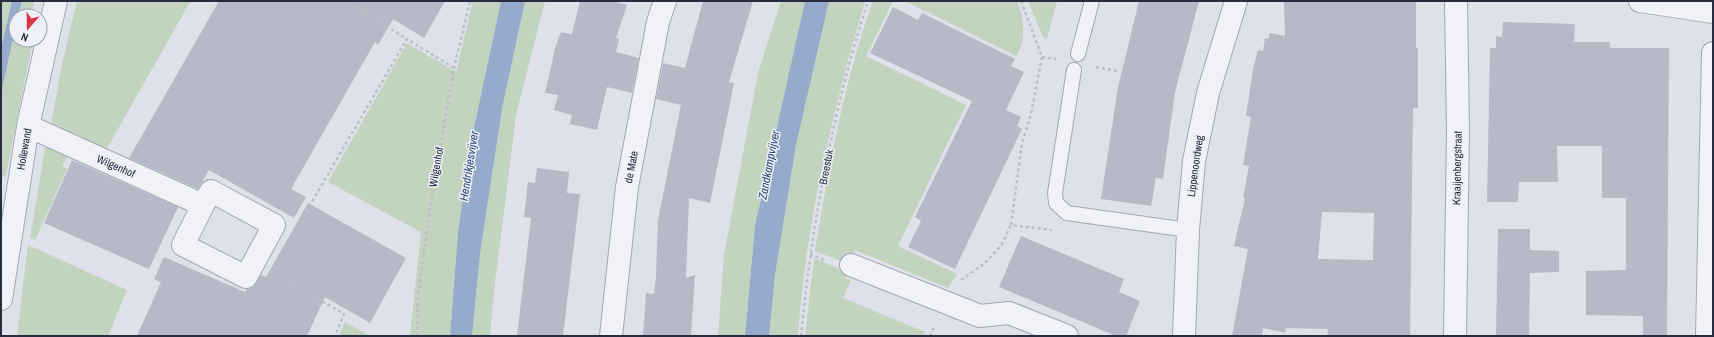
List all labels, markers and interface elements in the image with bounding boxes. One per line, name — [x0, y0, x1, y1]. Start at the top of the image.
north arrow — [8, 8, 48, 48]
text: N — [19, 30, 30, 45]
street label: Hollewand — [13, 127, 35, 171]
water label: Zandkampvijver — [754, 128, 784, 202]
water label: Hendrikjesvijver — [456, 129, 483, 202]
street label: Kraaijenbergstraat — [1449, 130, 1465, 205]
street label: Lippenoordweg — [1184, 134, 1206, 198]
street label: Wilgenhof — [426, 145, 447, 188]
street label: Breestuk — [816, 148, 836, 186]
street label: de Mate — [621, 150, 641, 184]
street label: Wilgenhof — [95, 151, 138, 181]

